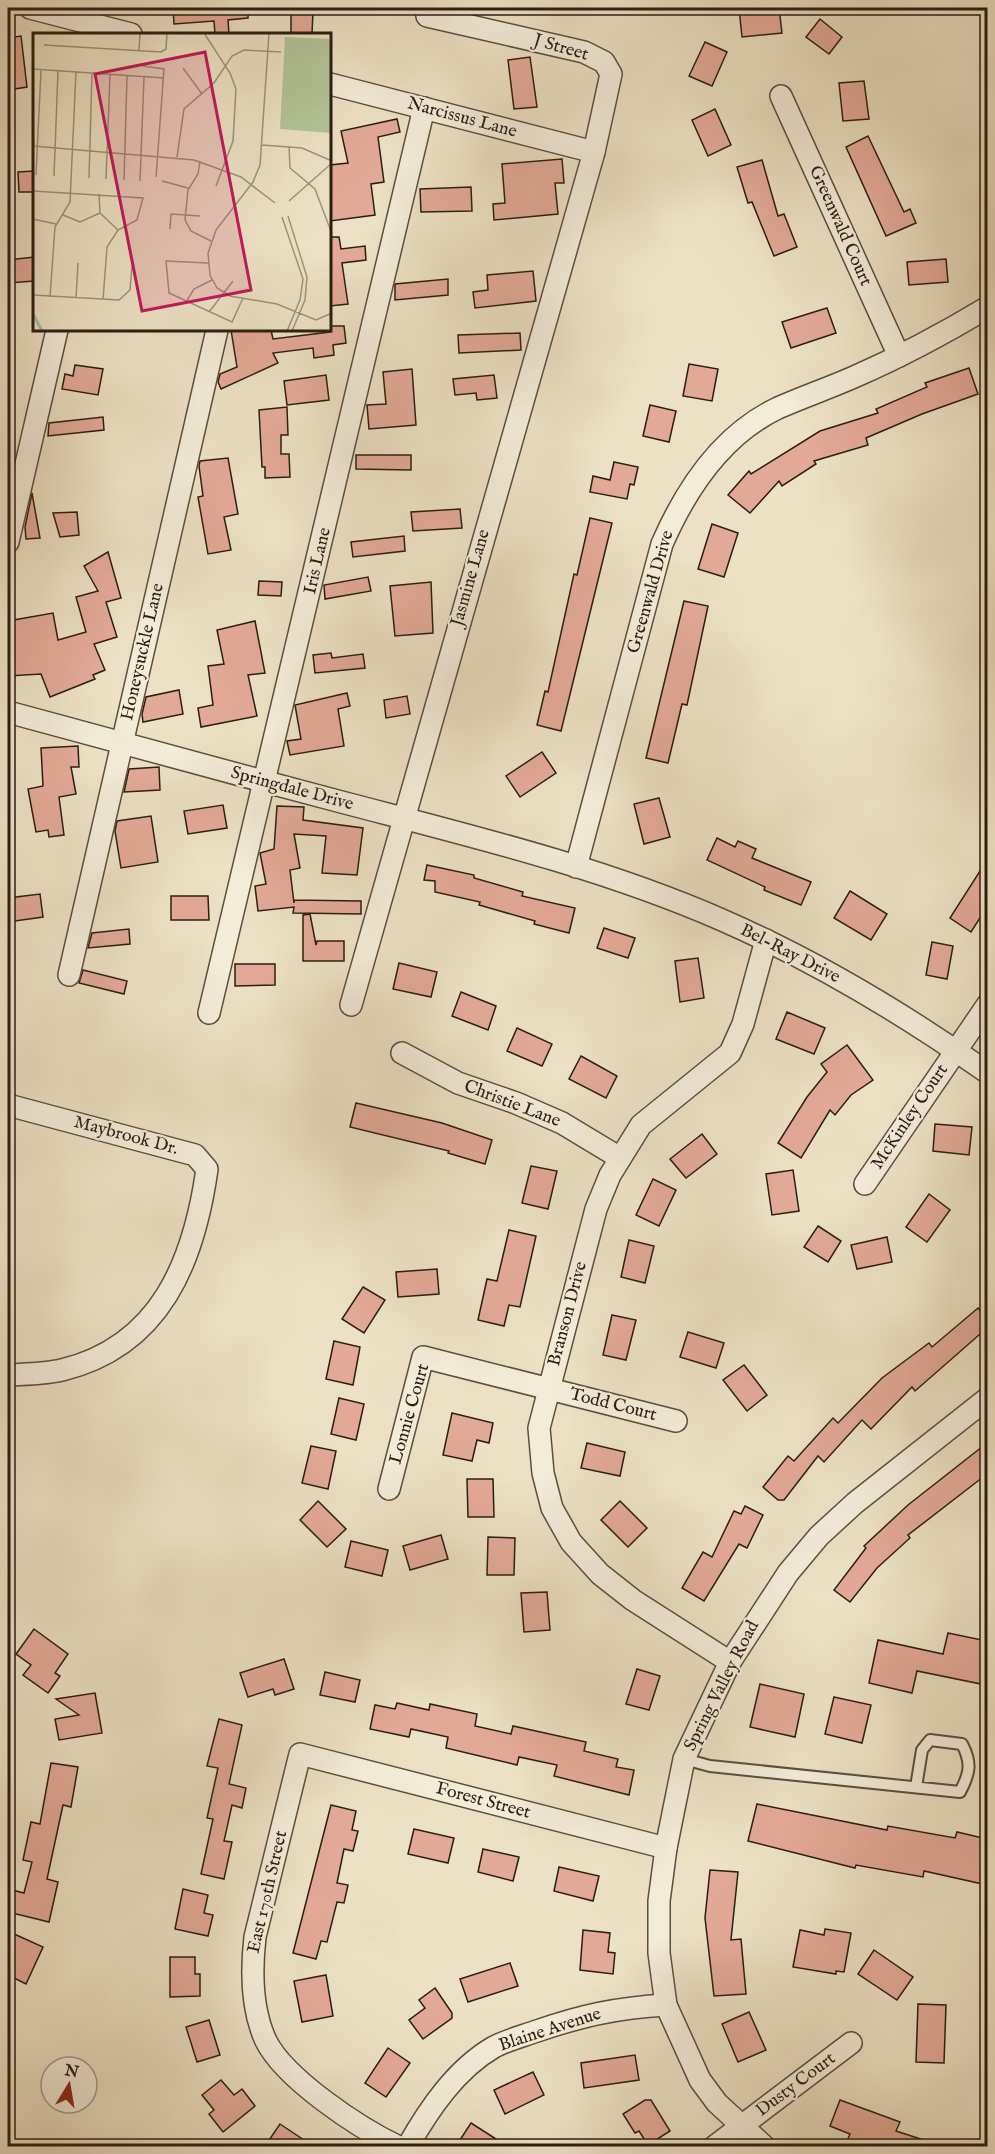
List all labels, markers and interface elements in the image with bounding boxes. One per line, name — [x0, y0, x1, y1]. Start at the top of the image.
street label: J Street — [529, 29, 591, 67]
inset map — [33, 33, 332, 332]
street label: Narcissus Lane — [405, 92, 519, 144]
street label: Greenwald Court — [803, 162, 877, 290]
street label: Iris Lane — [299, 525, 337, 597]
street label: Jasmine Lane — [446, 527, 496, 631]
street label: Greenwald Drive — [622, 528, 680, 656]
street label: Honeysuckle Lane — [116, 581, 170, 723]
street label: Springdale Drive — [228, 762, 356, 816]
street label: Bel-Ray Drive — [736, 919, 844, 989]
street label: McKinley Court — [866, 1060, 954, 1174]
street label: Christie Lane — [460, 1075, 564, 1133]
street label: Maybrook Dr. — [71, 1111, 181, 1161]
street label: Branson Drive — [543, 1259, 593, 1369]
street label: Lonnie Court — [385, 1361, 435, 1467]
street label: Todd Court — [567, 1383, 659, 1427]
street label: Spring Valley Road — [679, 1616, 765, 1755]
street label: Forest Street — [433, 1777, 533, 1825]
street label: East 170th Street — [243, 1828, 293, 1956]
street label: Blaine Avenue — [496, 2003, 604, 2057]
street label: Dusty Court — [752, 2048, 840, 2122]
north arrow — [39, 2055, 99, 2115]
text: N — [62, 2061, 80, 2083]

